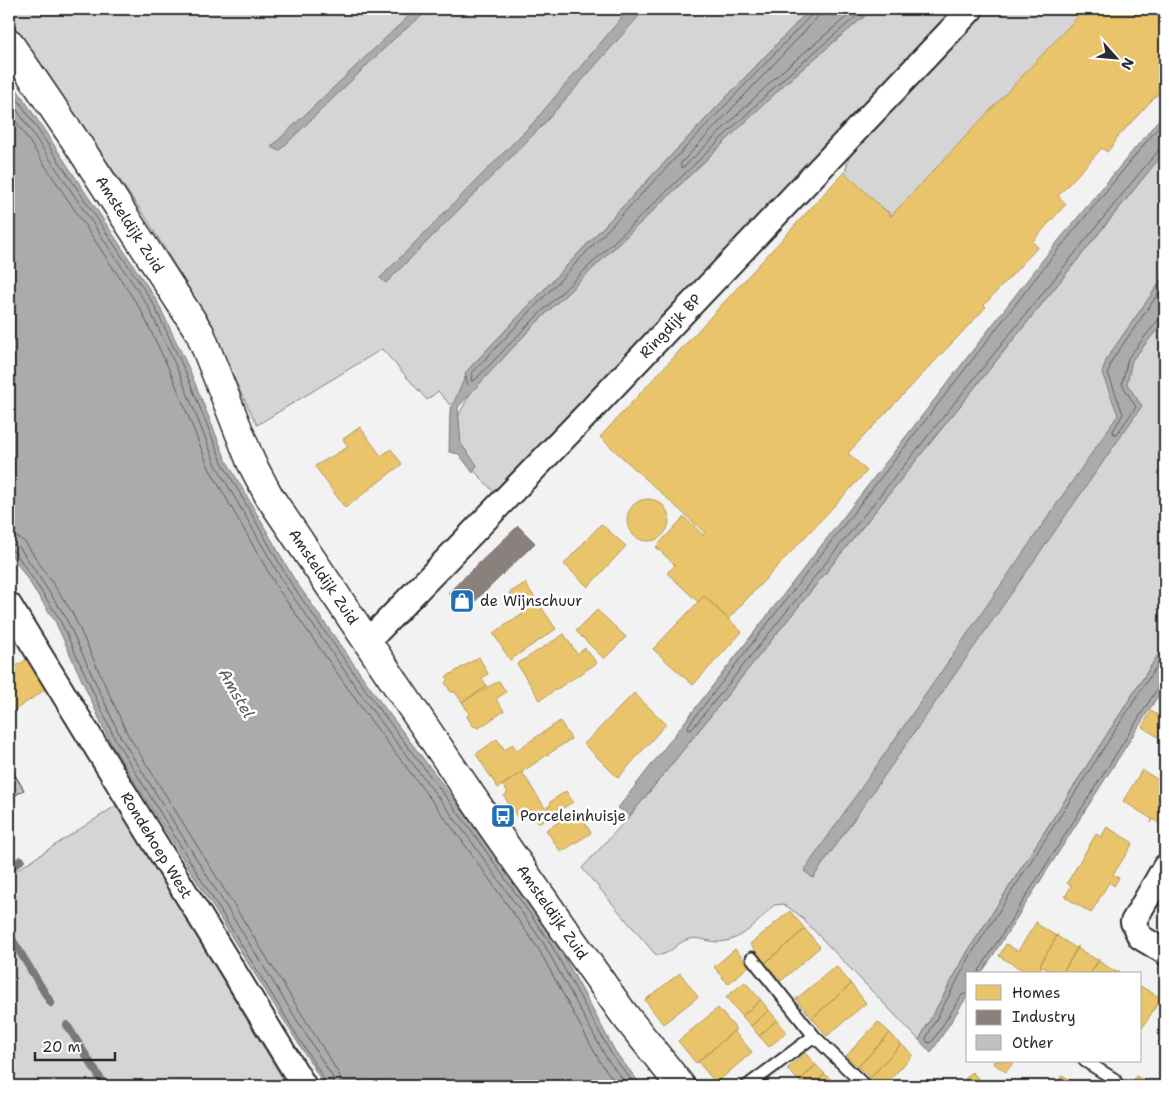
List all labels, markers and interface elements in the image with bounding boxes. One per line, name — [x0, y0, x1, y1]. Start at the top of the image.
north arrow — [1092, 32, 1142, 82]
text: N — [1117, 55, 1138, 73]
street label: Amsteldijk Zuid — [91, 172, 169, 277]
street label: Ringdijk BP — [635, 289, 706, 363]
street label: Amsteldijk Zuid — [284, 525, 363, 629]
shop icon: de Wijnschuur — [449, 588, 475, 614]
place label: de Wijnschuur — [480, 591, 582, 611]
water label: Amstel — [214, 665, 259, 722]
street label: Rondehoep West — [116, 788, 197, 903]
bus stop icon: Porceleinhuisje — [490, 803, 516, 829]
place label: Porceleinhuisje — [520, 806, 626, 826]
street label: Amsteldijk Zuid — [512, 861, 593, 964]
legend — [966, 972, 1142, 1062]
text: Homes — [1012, 983, 1060, 1003]
text: Industry — [1012, 1007, 1076, 1027]
scale bar — [35, 1030, 115, 1062]
text: Other — [1012, 1033, 1054, 1053]
text: 20 m — [42, 1037, 81, 1057]

